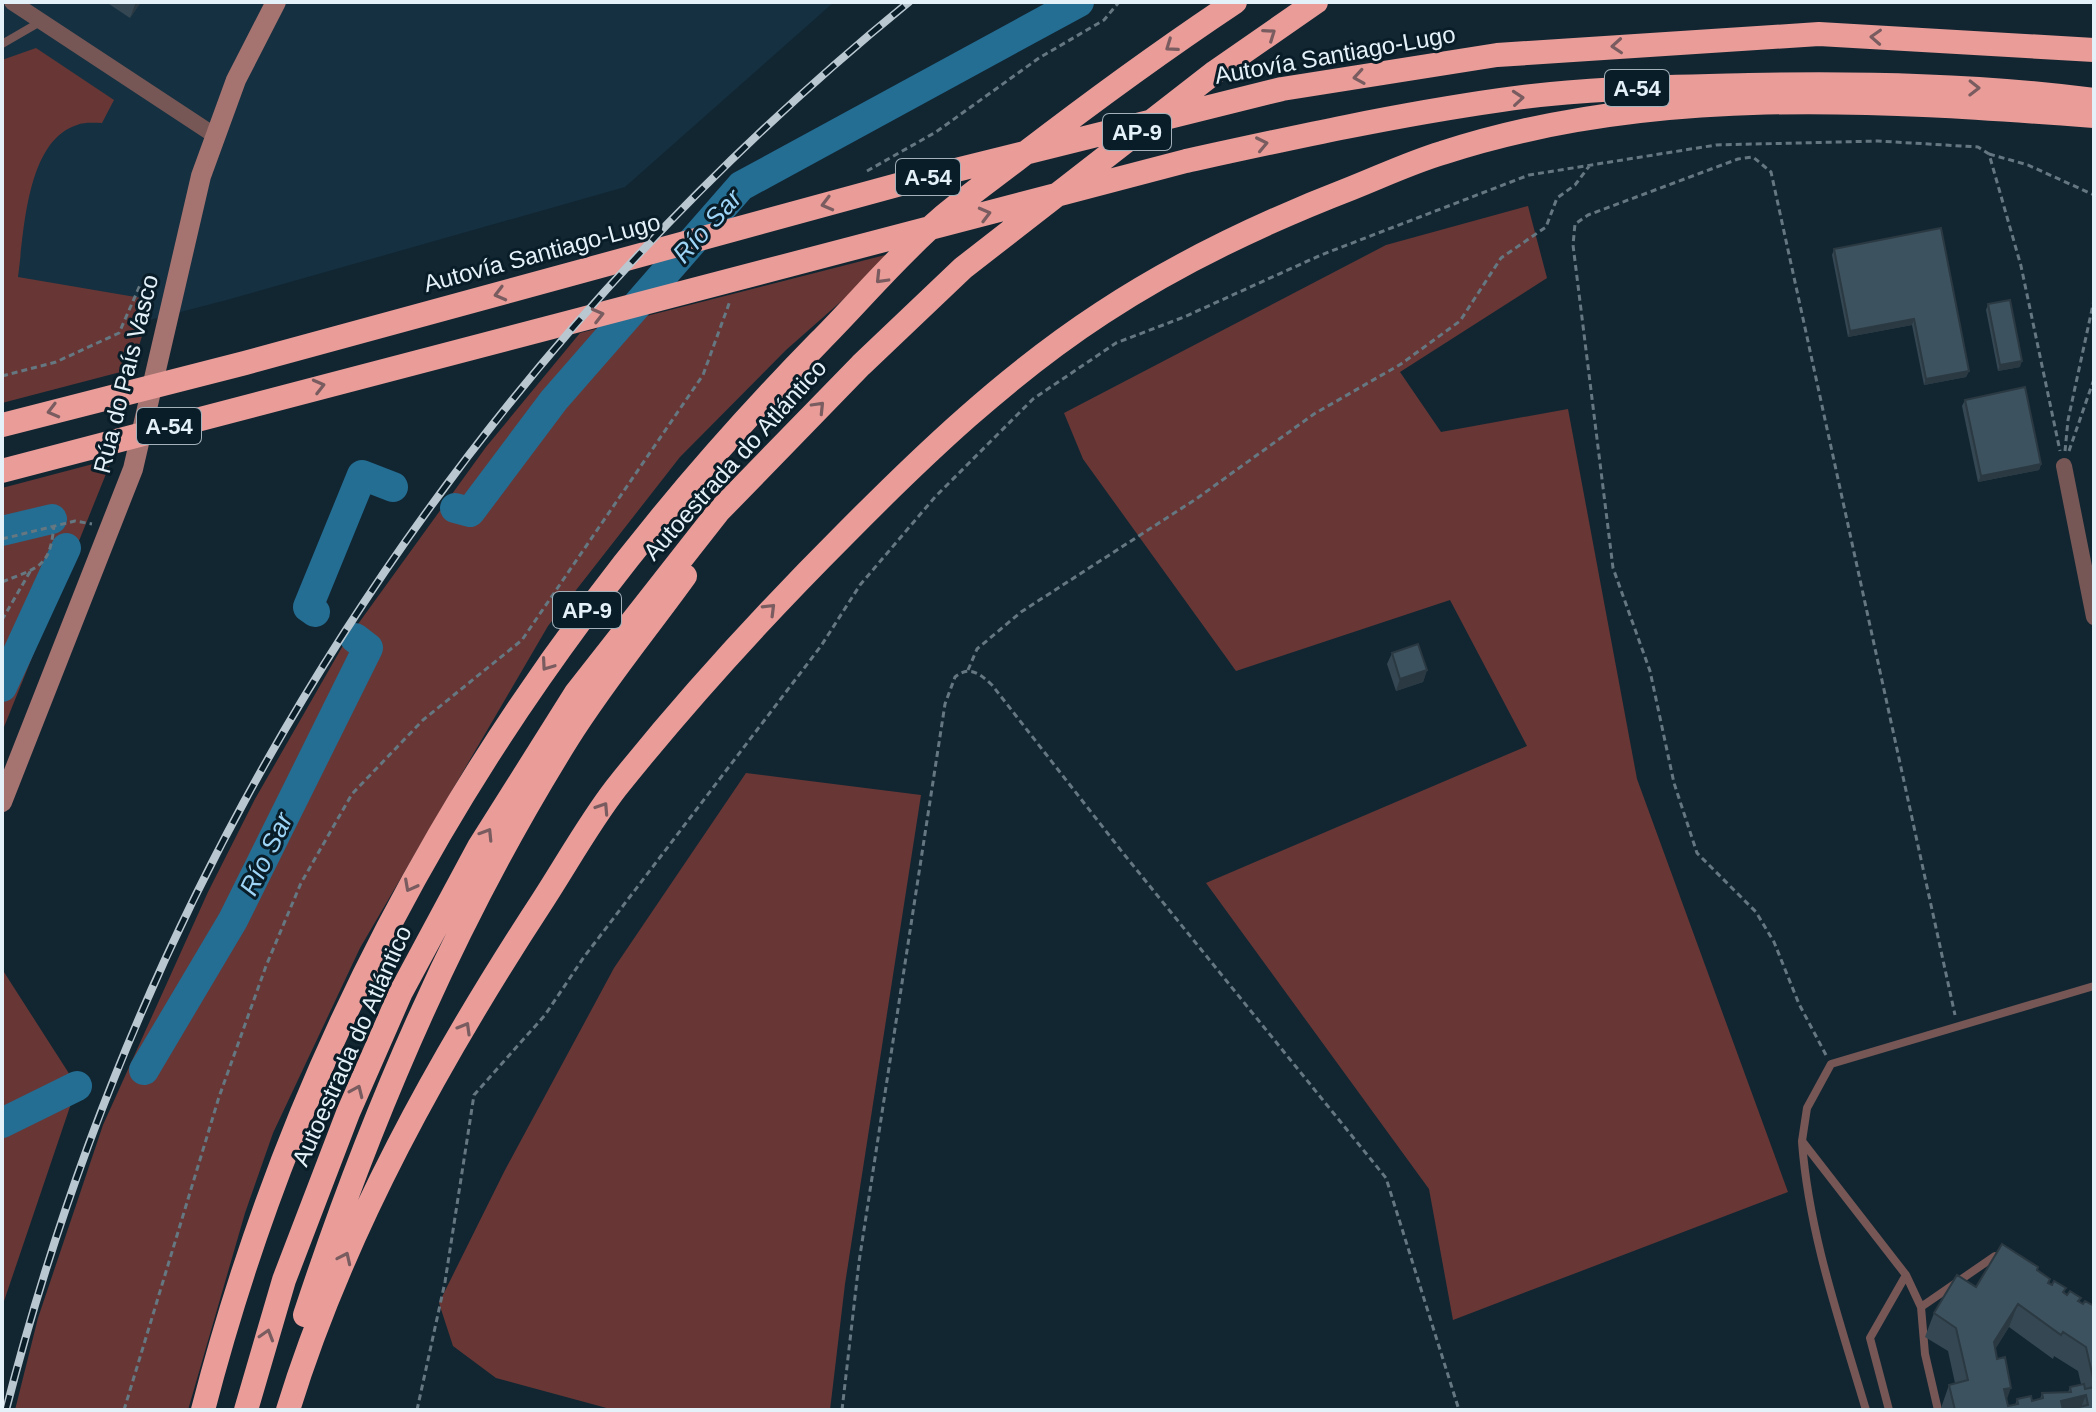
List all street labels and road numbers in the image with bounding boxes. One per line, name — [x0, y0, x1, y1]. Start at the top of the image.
street label: Autovía Santiago-Lugo — [1212, 20, 1457, 89]
road number: A-54 — [1605, 70, 1669, 106]
road number: AP-9 — [1103, 114, 1171, 150]
road number: A-54 — [896, 159, 960, 195]
street label: Autovía Santiago-Lugo — [420, 208, 663, 297]
street label: Rúa do País Vasco — [88, 272, 163, 476]
street label: Autoestrada do Atlántico — [638, 354, 832, 565]
road number: A-54 — [137, 408, 201, 444]
road number: AP-9 — [553, 592, 621, 628]
street label: Autoestrada do Atlántico — [286, 921, 417, 1170]

